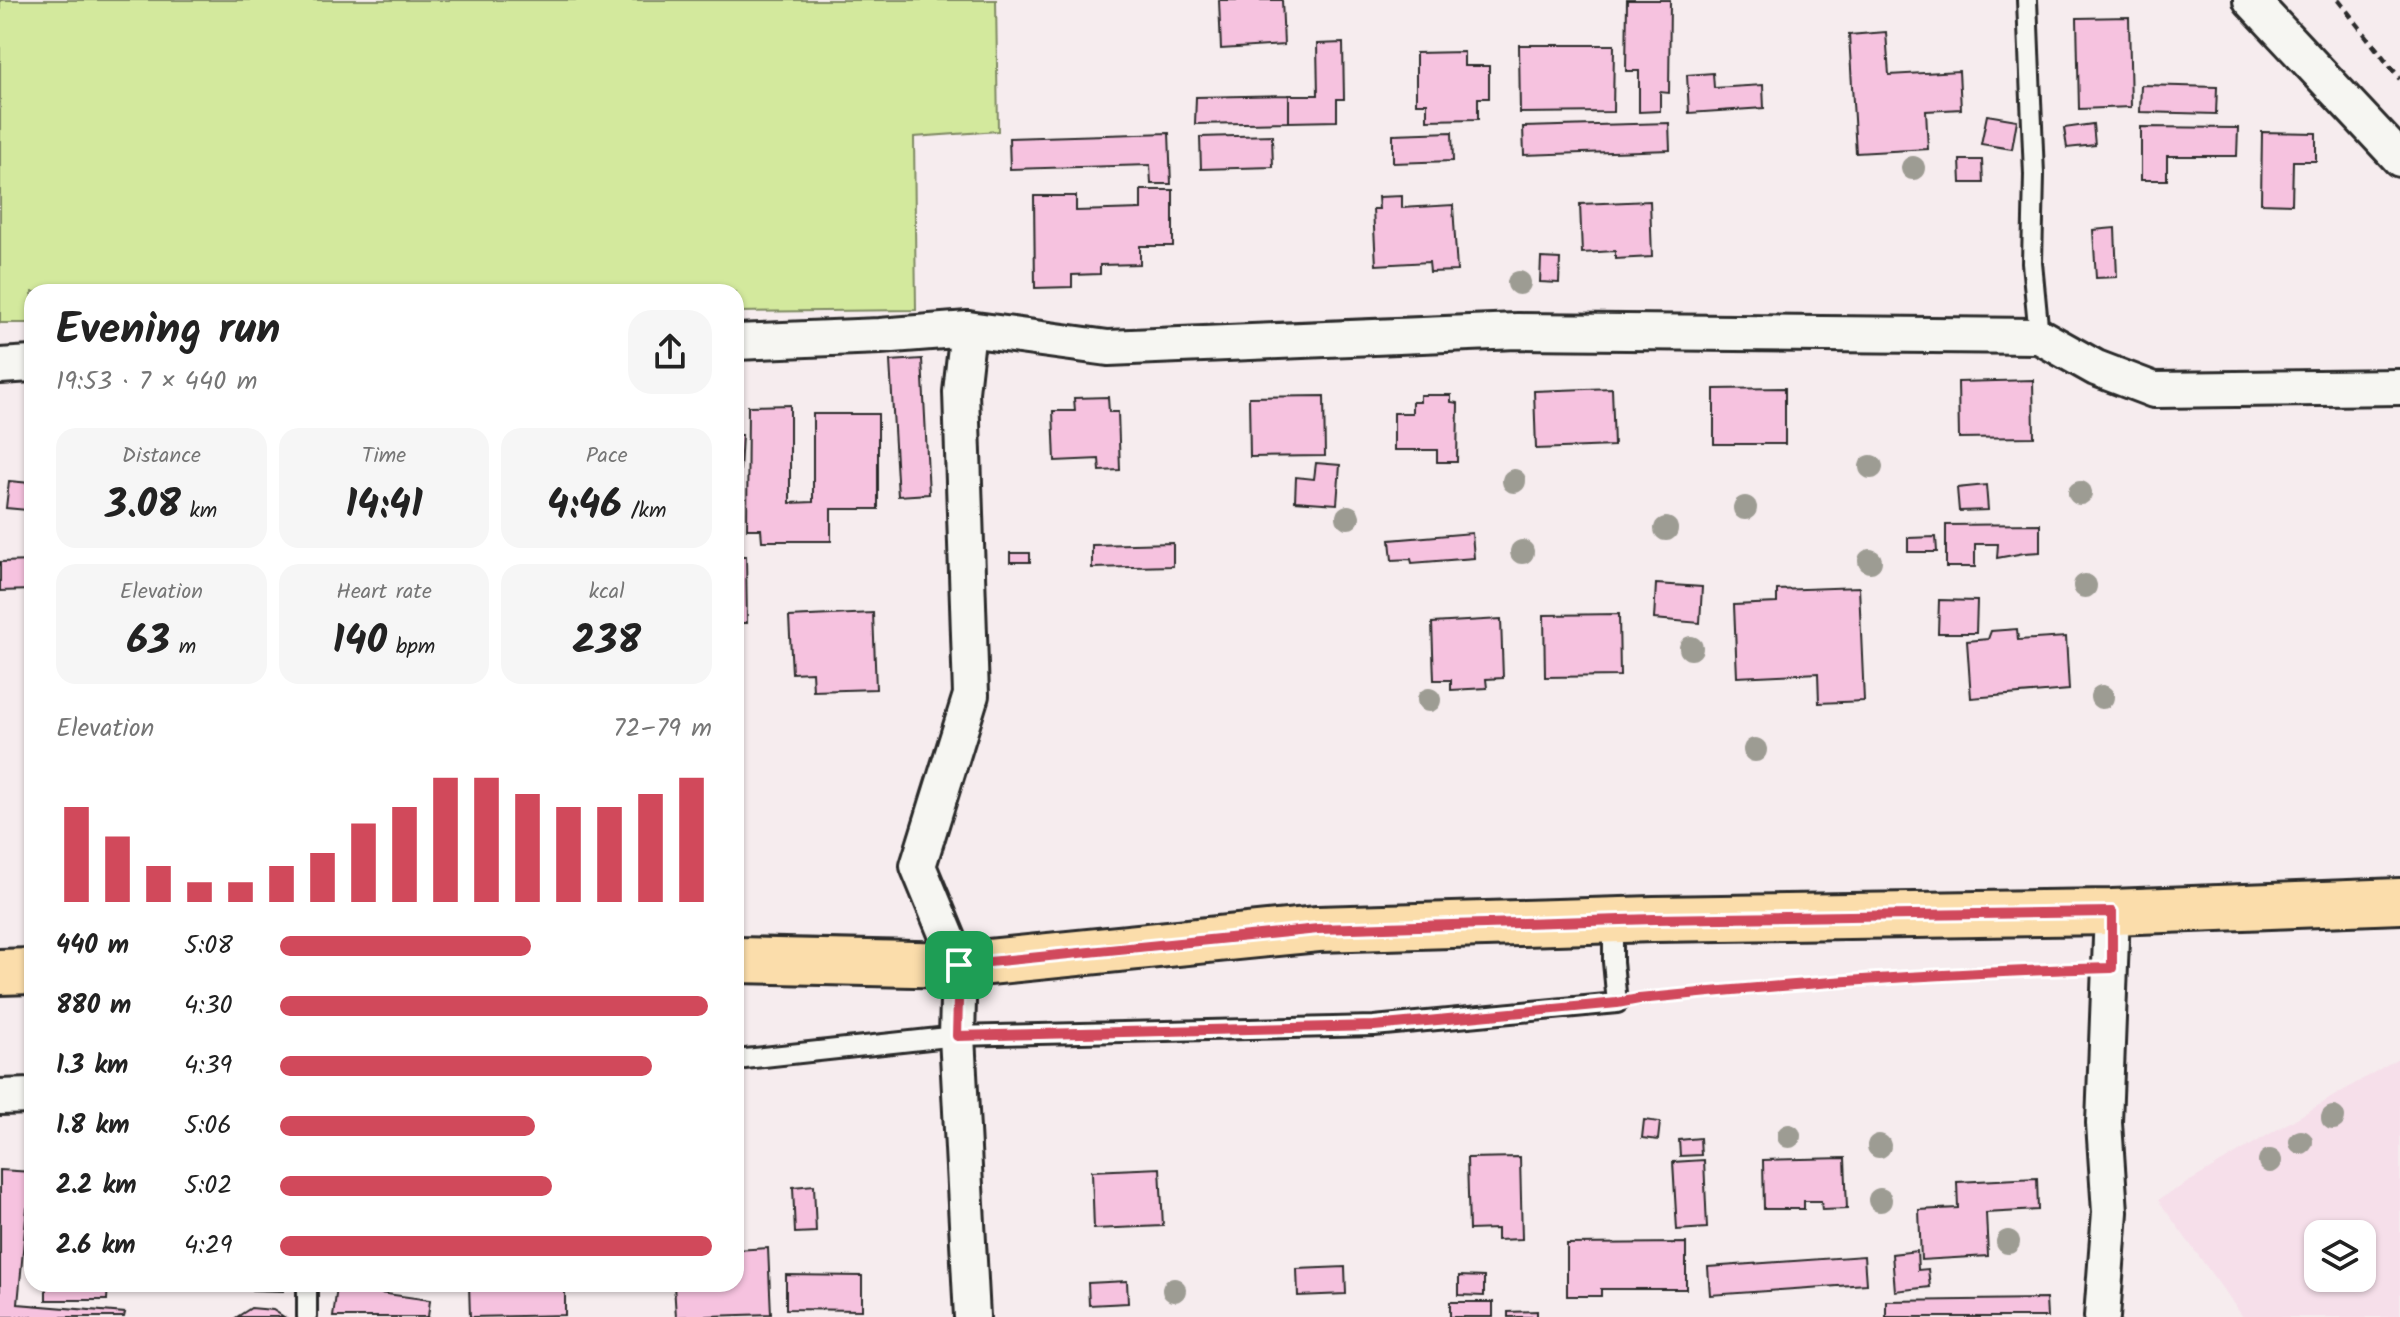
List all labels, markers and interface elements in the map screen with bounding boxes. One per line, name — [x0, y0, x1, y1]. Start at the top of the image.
text: Evening run — [56, 296, 280, 366]
button: share — [628, 310, 712, 394]
text: 19:53 · 7 × 440 m — [56, 361, 257, 403]
text: Distance — [122, 439, 201, 474]
text: Time — [362, 439, 406, 474]
text: Pace — [586, 439, 628, 474]
text: 3.08 — [105, 474, 181, 538]
text: 14:41 — [345, 474, 423, 538]
text: 4:46 — [547, 474, 622, 538]
text: km — [181, 494, 217, 529]
text: /km — [622, 494, 666, 529]
text: Elevation — [120, 575, 203, 610]
text: Heart rate — [336, 575, 432, 610]
text: kcal — [589, 575, 625, 610]
text: 63 — [126, 610, 170, 674]
text: 140 — [333, 610, 387, 674]
text: 238 — [572, 610, 641, 674]
text: m — [170, 630, 196, 665]
text: bpm — [387, 630, 435, 665]
text: Elevation — [56, 708, 154, 750]
text: 72–79 m — [613, 708, 712, 750]
text: 440 m — [56, 925, 129, 967]
text: 5:08 — [184, 925, 233, 967]
pin — [925, 931, 993, 999]
icon: arrive — [937, 943, 981, 987]
text: 880 m — [56, 985, 131, 1027]
text: 4:30 — [184, 985, 233, 1027]
text: 1.3 km — [56, 1045, 128, 1087]
text: 4:39 — [184, 1045, 232, 1087]
text: 1.8 km — [56, 1105, 129, 1147]
text: 5:06 — [184, 1105, 232, 1147]
text: 2.2 km — [56, 1165, 137, 1207]
text: 5:02 — [184, 1165, 232, 1207]
map controls — [2304, 1220, 2376, 1292]
button: layers — [2304, 1220, 2376, 1292]
text: 2.6 km — [56, 1225, 136, 1267]
text: 4:29 — [184, 1225, 233, 1267]

